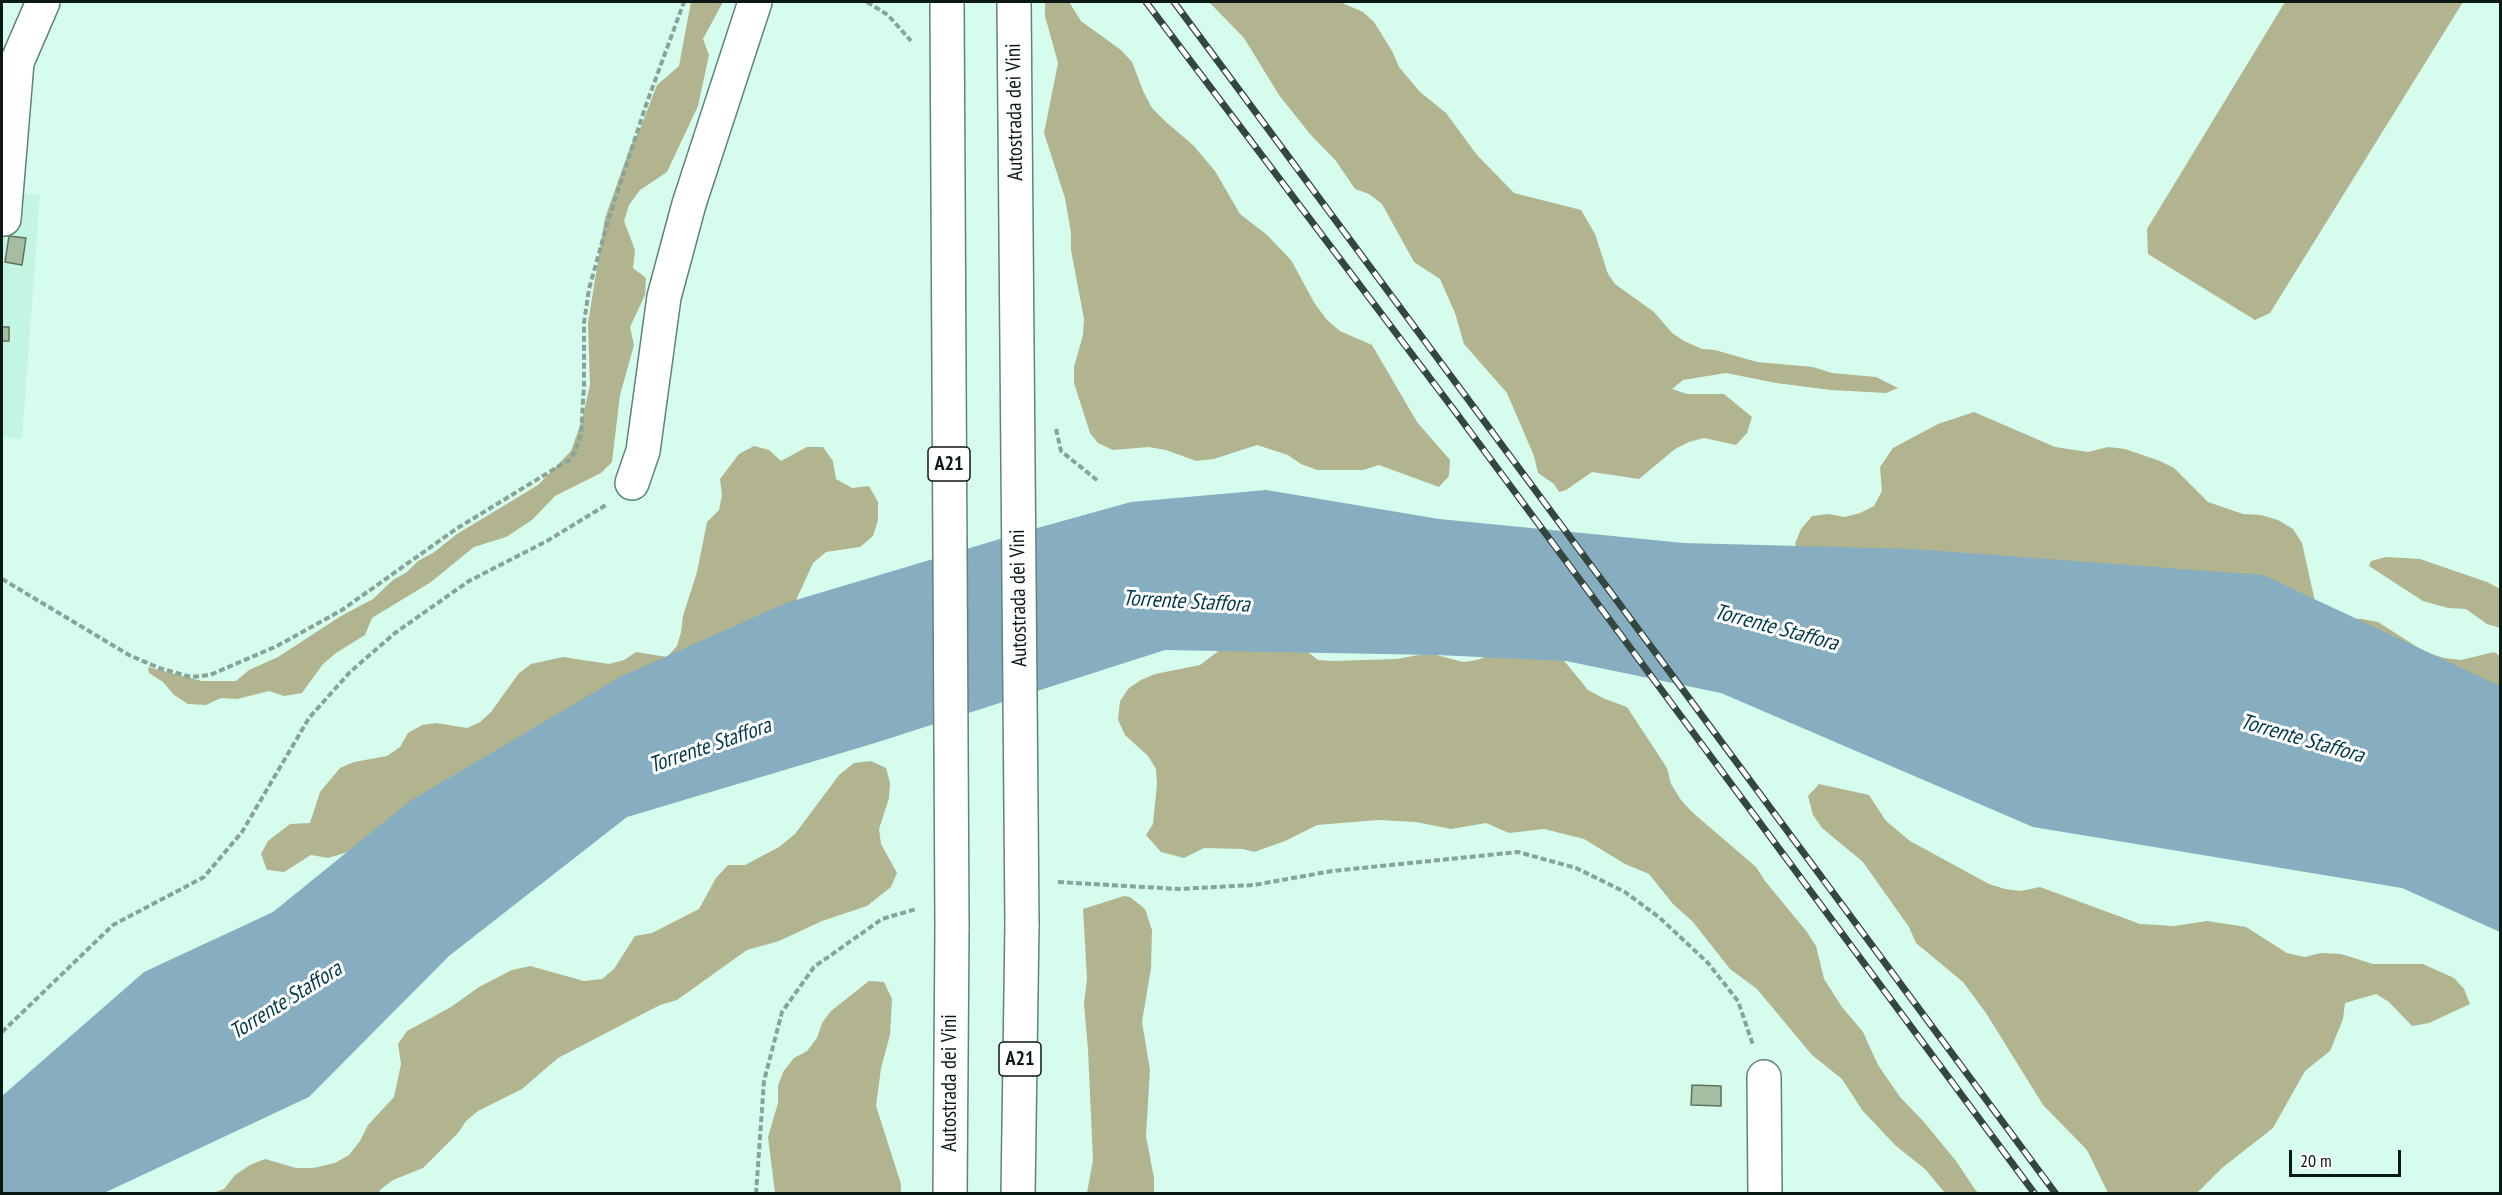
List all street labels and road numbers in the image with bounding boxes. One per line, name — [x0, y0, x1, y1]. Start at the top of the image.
street label: Autostrada dei Vini — [1001, 43, 1029, 181]
road number: A21 — [928, 447, 970, 481]
street label: Autostrada dei Vini — [1005, 529, 1033, 667]
street label: Autostrada dei Vini — [937, 1014, 963, 1152]
road number: A21 — [999, 1042, 1041, 1076]

